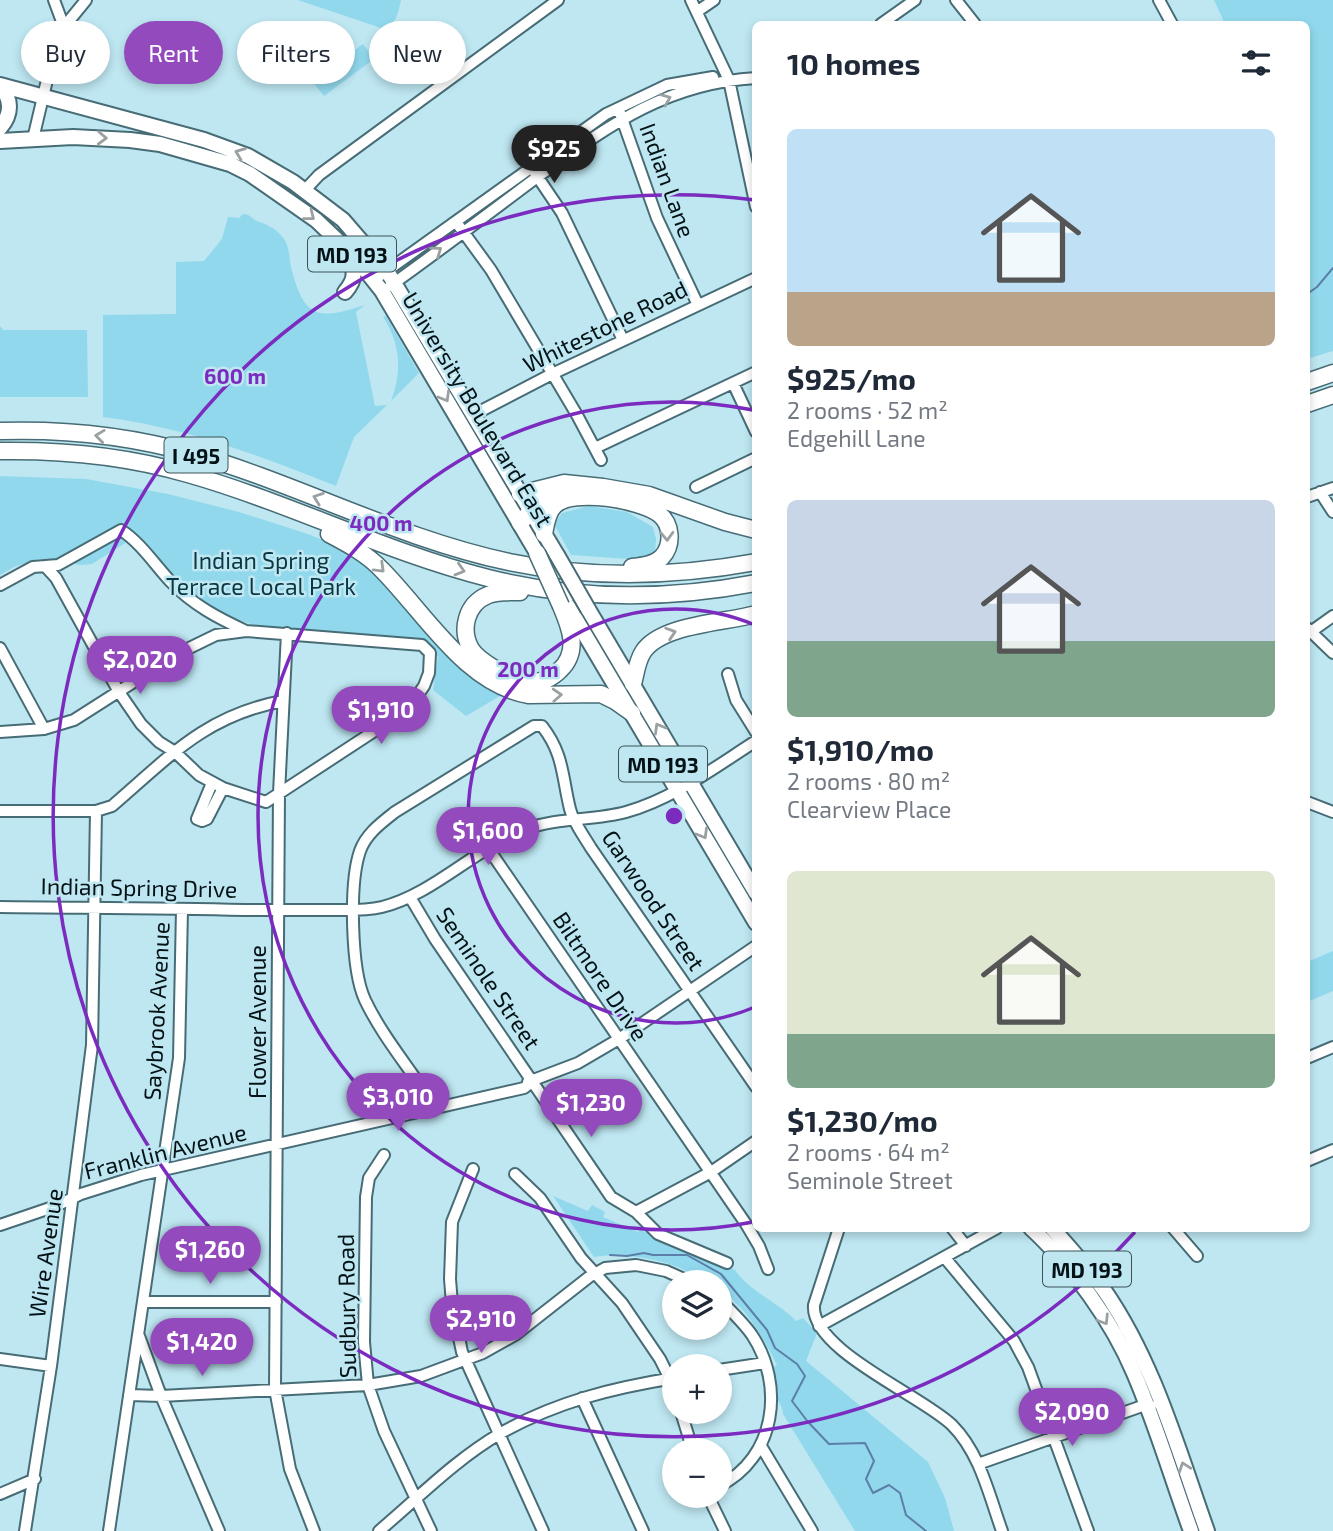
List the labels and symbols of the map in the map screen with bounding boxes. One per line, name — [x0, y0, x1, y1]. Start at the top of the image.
one-way arrow — [660, 93, 672, 107]
street label: Indian Lane — [634, 119, 702, 241]
pin: $925 — [513, 125, 595, 185]
one-way arrow — [96, 130, 107, 145]
one-way arrow — [235, 148, 247, 162]
one-way arrow — [302, 208, 315, 220]
road number: MD 193 — [308, 236, 396, 272]
one-way arrow — [429, 247, 442, 259]
street label: Whitestone Road — [518, 274, 692, 378]
street label: University Boulevard East — [397, 287, 559, 531]
text: 600 m — [204, 363, 266, 388]
one-way arrow — [437, 390, 450, 402]
one-way arrow — [94, 428, 106, 443]
road number: I 495 — [164, 438, 228, 472]
one-way arrow — [313, 493, 325, 507]
text: 400 m — [350, 510, 412, 535]
one-way arrow — [659, 531, 675, 542]
park label: Indian Spring Terrace Local Park — [166, 546, 356, 600]
one-way arrow — [372, 560, 385, 573]
one-way arrow — [454, 562, 466, 576]
one-way arrow — [665, 627, 677, 642]
pin: $2,020 — [83, 636, 197, 696]
text: 200 m — [497, 656, 559, 681]
pin: $1,910 — [324, 686, 438, 746]
one-way arrow — [552, 687, 563, 702]
one-way arrow — [655, 723, 668, 736]
road number: MD 193 — [619, 746, 707, 782]
centre of rings — [662, 804, 686, 828]
pin: $1,600 — [431, 808, 545, 867]
street label: Garwood Street — [597, 824, 711, 976]
one-way arrow — [695, 826, 708, 839]
street label: Indian Spring Drive — [41, 871, 237, 903]
street label: Seminole Street — [431, 901, 547, 1055]
street label: Biltmore Drive — [548, 906, 654, 1046]
street label: Saybrook Avenue — [137, 921, 175, 1101]
street label: Flower Avenue — [243, 945, 271, 1099]
pin: $3,010 — [341, 1074, 455, 1133]
pin: $1,230 — [534, 1080, 648, 1139]
street label: Franklin Avenue — [81, 1117, 249, 1185]
street label: Wire Avenue — [22, 1186, 68, 1320]
pin: $1,260 — [153, 1226, 267, 1286]
street label: Sudbury Road — [331, 1234, 361, 1378]
road number: MD 193 — [1043, 1252, 1131, 1286]
pin: $2,910 — [424, 1296, 538, 1355]
one-way arrow — [1096, 1312, 1109, 1325]
pin: $1,420 — [145, 1318, 259, 1378]
pin: $2,090 — [1015, 1388, 1129, 1448]
one-way arrow — [1178, 1461, 1192, 1473]

